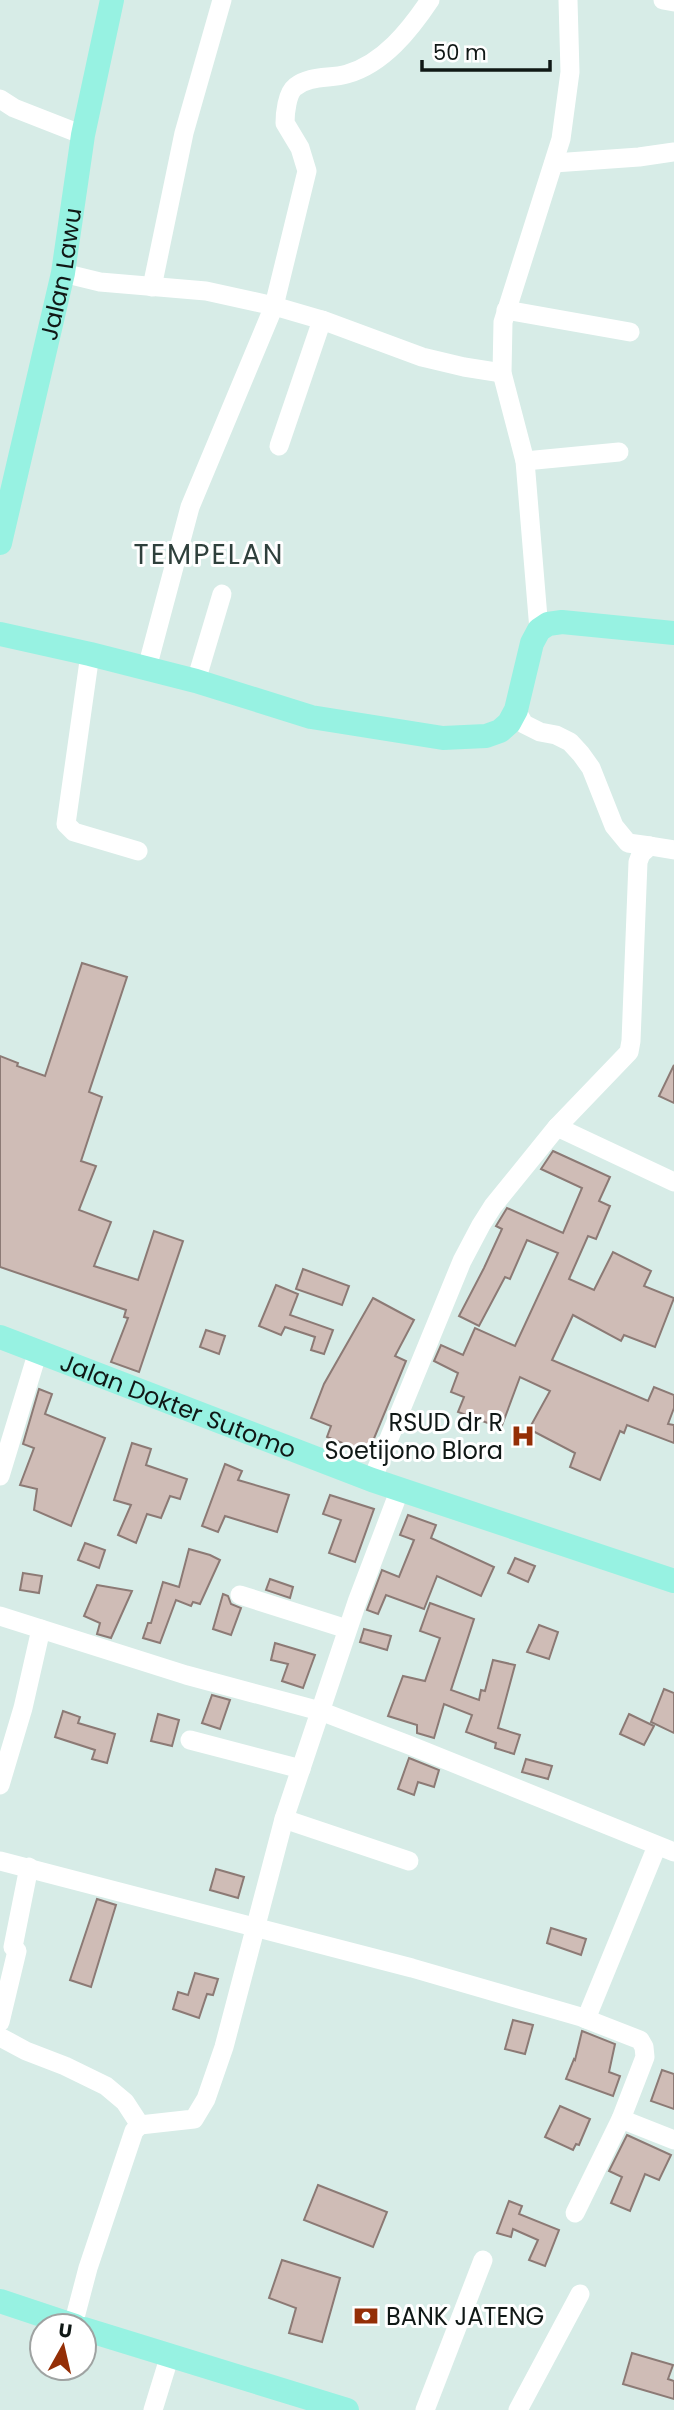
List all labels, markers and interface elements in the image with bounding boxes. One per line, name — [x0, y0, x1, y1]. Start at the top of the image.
scale bar — [422, 28, 550, 72]
text: 50 m — [433, 38, 487, 67]
street label: Jalan Lawu — [31, 205, 89, 343]
district label: TEMPELAN — [134, 535, 284, 574]
street label: Jalan Dokter Sutomo — [56, 1345, 301, 1466]
place label: RSUD dr R Soetijono Blora — [324, 1406, 503, 1467]
hospital icon: RSUD dr R Soetijono Blora — [509, 1422, 537, 1450]
place label: BANK JATENG — [386, 2300, 544, 2333]
bank icon: BANK JATENG — [352, 2302, 380, 2330]
north arrow — [28, 2312, 98, 2382]
text: U — [57, 2316, 74, 2345]

